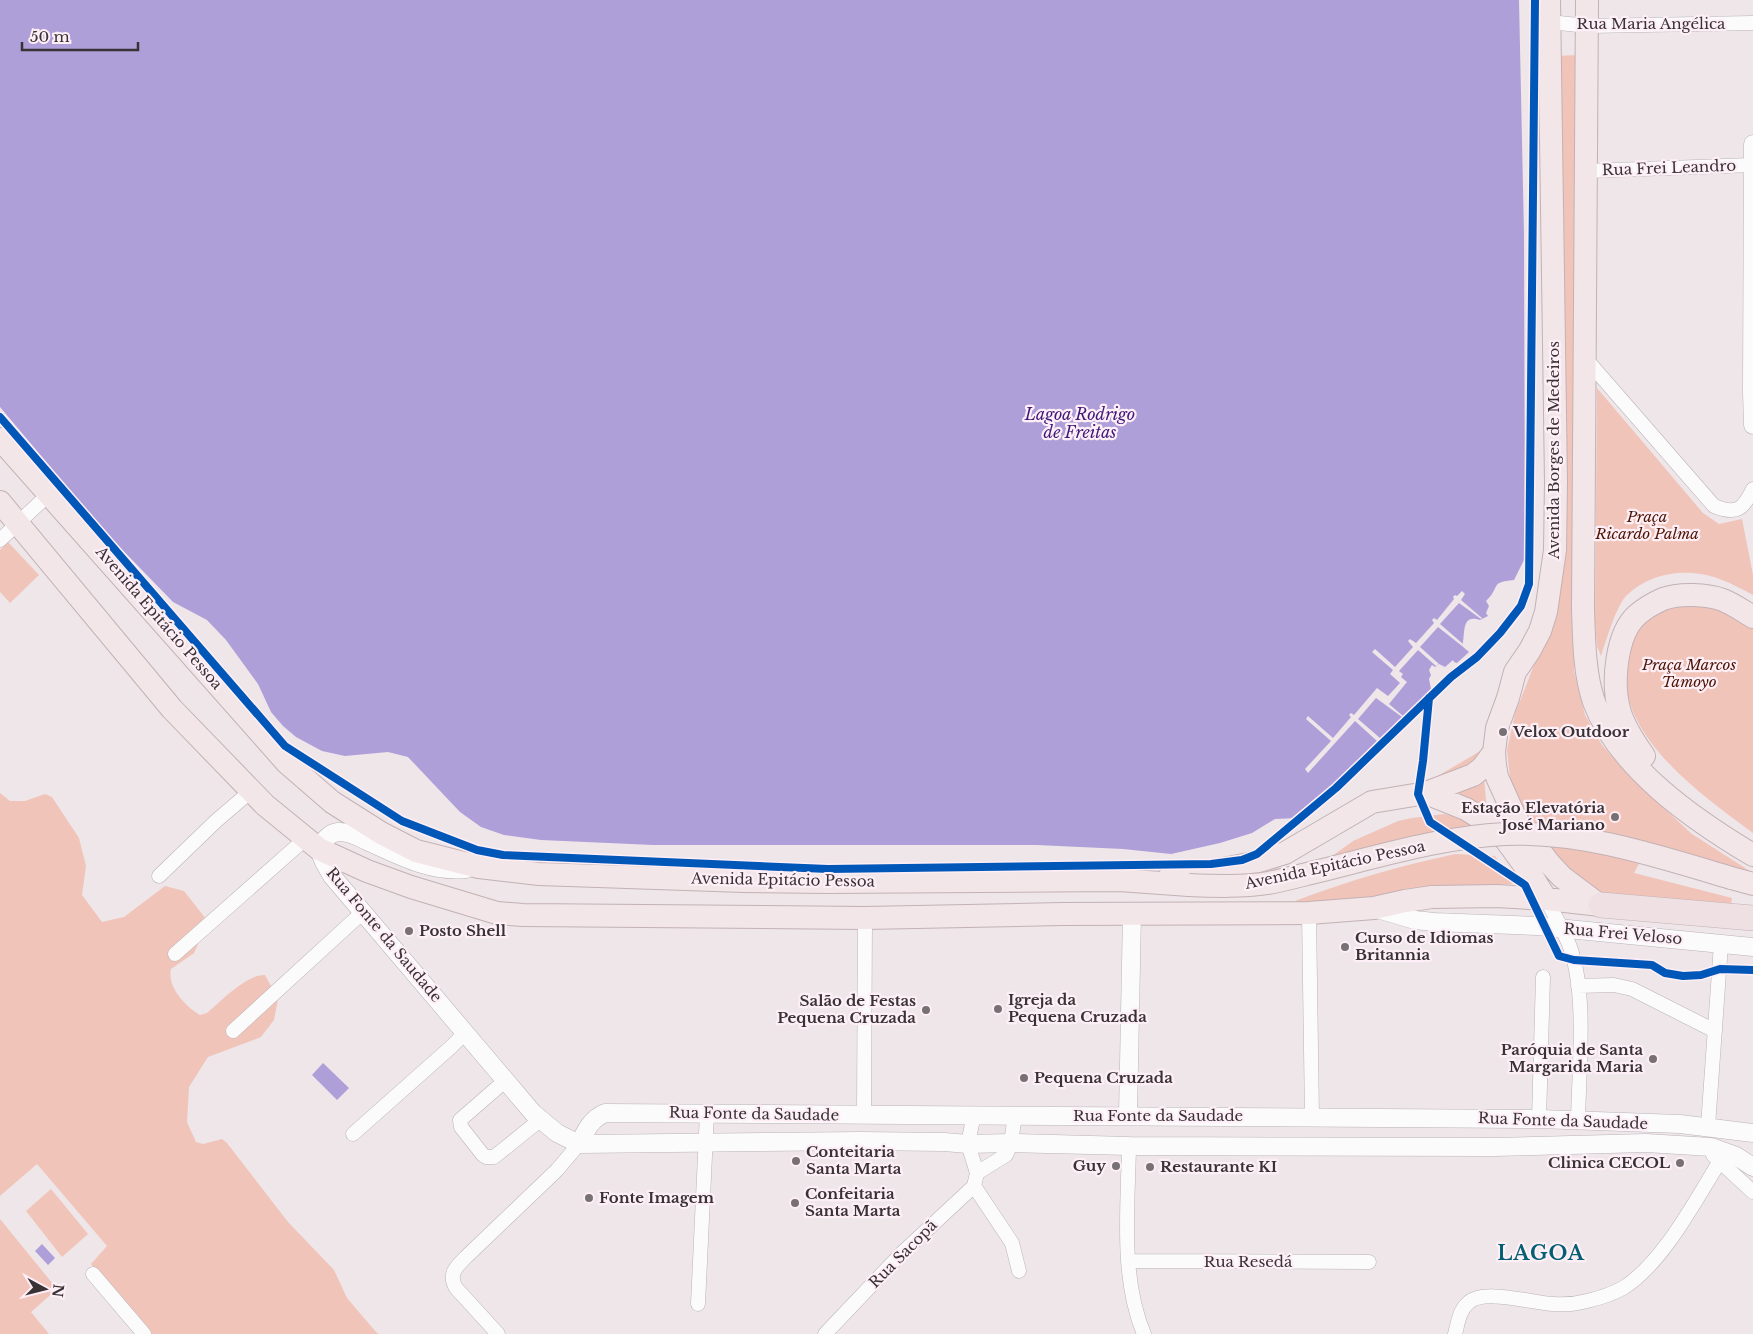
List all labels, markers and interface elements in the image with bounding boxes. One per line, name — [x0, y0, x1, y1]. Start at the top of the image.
street label: Rua Maria Angélica — [1577, 14, 1726, 33]
scale bar — [22, 20, 139, 52]
text: 50 m — [30, 27, 70, 46]
street label: Rua Frei Leandro — [1602, 156, 1737, 179]
street label: Avenida Borges de Medeiros — [1544, 341, 1563, 560]
water label: Lagoa Rodrigo de Freitas — [1024, 404, 1135, 442]
park label: Praça Ricardo Palma — [1594, 507, 1699, 543]
street label: Avenida Epitácio Pessoa — [91, 541, 227, 694]
park label: Praça Marcos Tamoyo — [1641, 655, 1736, 691]
place label: Velox Outdoor — [1512, 722, 1630, 741]
marker: Velox Outdoor — [1497, 726, 1509, 738]
place label: Estação Elevatória José Mariano — [1461, 798, 1605, 834]
marker: Estação Elevatória José Mariano — [1609, 811, 1621, 823]
street label: Avenida Epitácio Pessoa — [1242, 836, 1427, 893]
street label: Rua Fonte da Saudade — [322, 863, 446, 1006]
street label: Avenida Epitácio Pessoa — [690, 868, 876, 891]
street label: Rua Frei Veloso — [1563, 919, 1683, 948]
place label: Posto Shell — [419, 921, 507, 940]
marker: Posto Shell — [403, 925, 415, 937]
place label: Curso de Idiomas Britannia — [1355, 928, 1494, 964]
marker: Curso de Idiomas Britannia — [1339, 941, 1351, 953]
place label: Igreja da Pequena Cruzada — [1008, 990, 1147, 1026]
place label: Salão de Festas Pequena Cruzada — [777, 991, 916, 1027]
marker: Igreja da Pequena Cruzada — [992, 1003, 1004, 1015]
marker: Salão de Festas Pequena Cruzada — [920, 1004, 932, 1016]
place label: Paróquia de Santa Margarida Maria — [1501, 1040, 1643, 1076]
marker: Paróquia de Santa Margarida Maria — [1647, 1053, 1659, 1065]
place label: Pequena Cruzada — [1034, 1068, 1173, 1087]
marker: Pequena Cruzada — [1018, 1072, 1030, 1084]
street label: Rua Fonte da Saudade — [669, 1103, 839, 1124]
street label: Rua Fonte da Saudade — [1073, 1106, 1243, 1125]
street label: Rua Fonte da Saudade — [1478, 1108, 1648, 1133]
place label: Conteitaria Santa Marta — [806, 1142, 902, 1178]
place label: Clinica CECOL — [1548, 1153, 1671, 1172]
marker: Conteitaria Santa Marta — [790, 1155, 802, 1167]
place label: Guy — [1073, 1156, 1106, 1175]
place label: Restaurante KI — [1160, 1157, 1277, 1176]
marker: Clinica CECOL — [1674, 1157, 1686, 1169]
marker: Guy — [1110, 1160, 1122, 1172]
marker: Restaurante KI — [1144, 1161, 1156, 1173]
place label: Confeitaria Santa Marta — [805, 1184, 901, 1220]
place label: Fonte Imagem — [599, 1188, 715, 1207]
marker: Fonte Imagem — [583, 1192, 595, 1204]
marker: Confeitaria Santa Marta — [789, 1197, 801, 1209]
street label: Rua Sacopã — [865, 1215, 941, 1292]
district label: LAGOA — [1497, 1241, 1585, 1265]
street label: Rua Resedá — [1204, 1252, 1293, 1271]
north arrow — [20, 1264, 70, 1314]
text: N — [48, 1283, 68, 1298]

